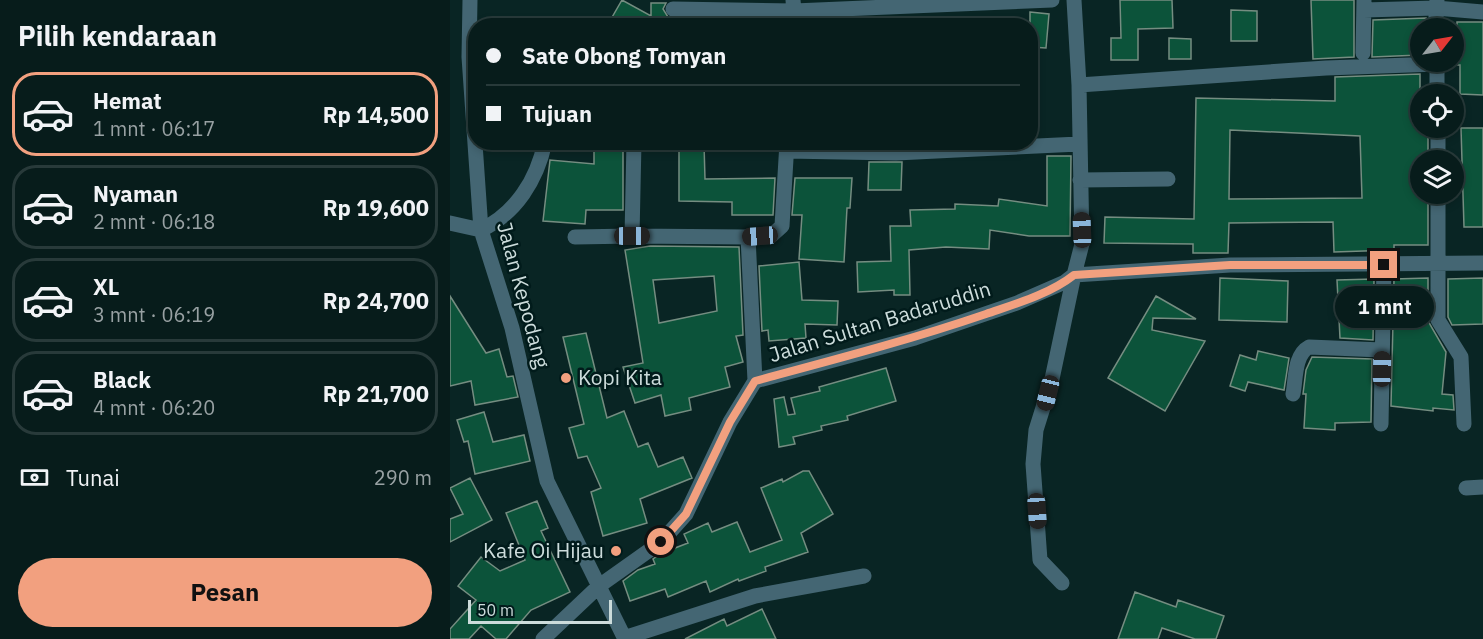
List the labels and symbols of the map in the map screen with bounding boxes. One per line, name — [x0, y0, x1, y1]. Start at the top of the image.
north arrow — [1410, 18, 1464, 72]
car — [1072, 212, 1092, 248]
street label: Jalan Kepodang — [491, 218, 557, 371]
car — [741, 226, 779, 246]
car — [614, 227, 650, 245]
route end — [1370, 251, 1397, 278]
street label: Jalan Sultan Badaruddin — [765, 274, 994, 368]
callout: 1 mnt — [1334, 286, 1434, 328]
car — [1373, 351, 1391, 387]
place label: Kopi Kita — [578, 363, 662, 391]
marker: Kopi Kita — [559, 371, 573, 385]
car — [1035, 373, 1061, 413]
car — [1027, 492, 1047, 530]
route start — [647, 528, 674, 555]
place label: Kafe Oi Hijau — [483, 536, 604, 564]
marker: Kafe Oi Hijau — [609, 544, 623, 558]
scale bar — [468, 597, 612, 624]

